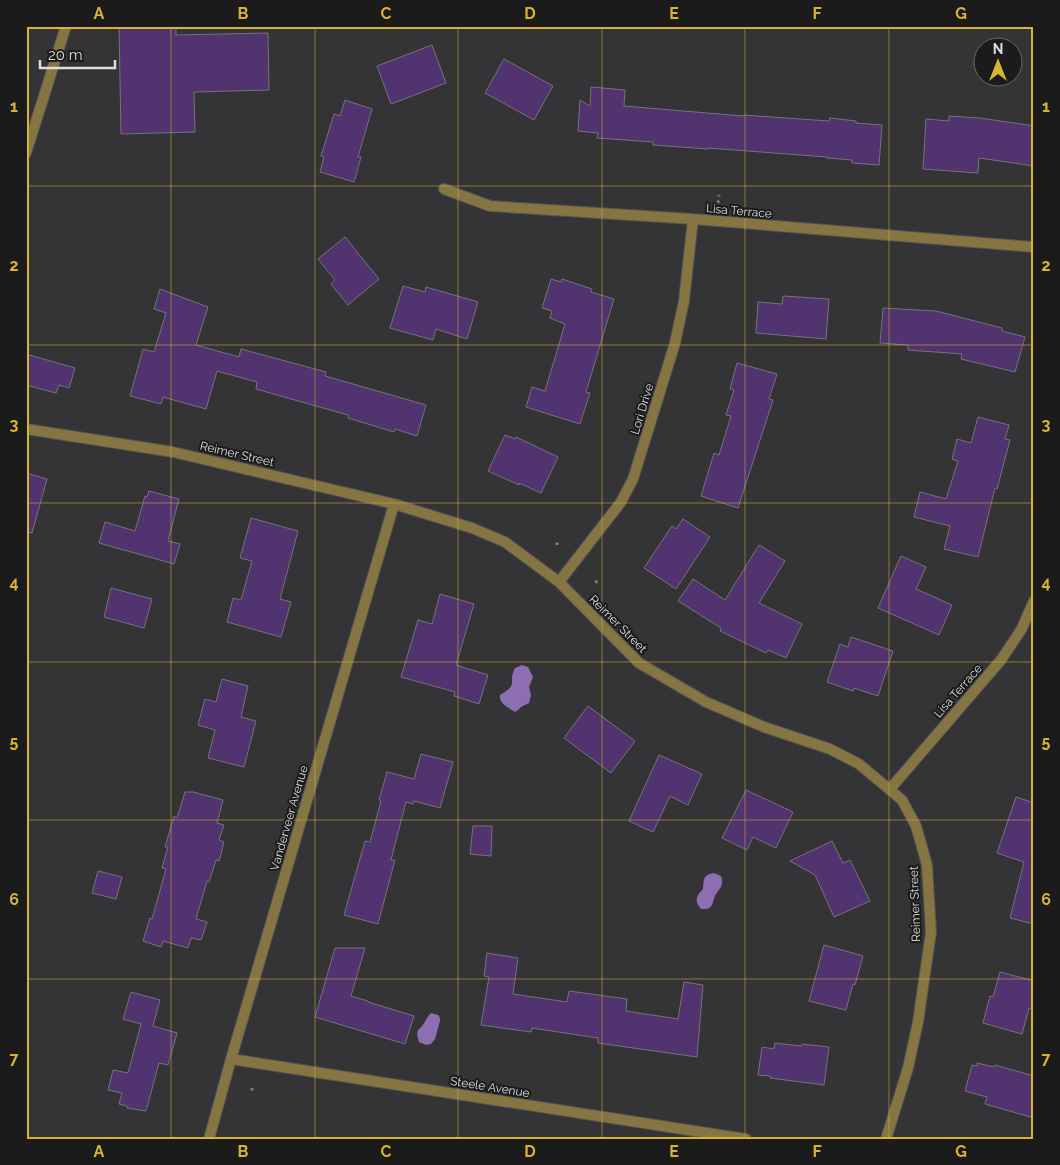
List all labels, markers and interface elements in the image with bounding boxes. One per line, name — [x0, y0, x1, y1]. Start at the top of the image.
text: A — [94, 4, 105, 23]
text: B — [238, 4, 249, 23]
text: C — [381, 4, 392, 23]
text: D — [524, 4, 536, 23]
text: E — [669, 4, 679, 23]
text: F — [812, 4, 822, 23]
text: G — [955, 4, 967, 23]
scale bar — [40, 38, 115, 70]
north arrow — [972, 38, 1022, 88]
text: N — [993, 41, 1003, 57]
text: 20 m — [48, 46, 83, 64]
text: 1 — [10, 97, 18, 116]
text: 1 — [1042, 97, 1050, 116]
street label: Lisa Terrace — [705, 201, 773, 221]
text: 2 — [9, 256, 19, 275]
text: 2 — [1041, 256, 1051, 275]
street label: Lori Drive — [628, 382, 656, 436]
text: 3 — [10, 415, 19, 434]
text: 3 — [1042, 415, 1051, 434]
street label: Reimer Street — [199, 439, 275, 469]
text: 4 — [9, 573, 19, 592]
text: 4 — [1041, 573, 1051, 592]
street label: Reimer Street — [586, 592, 650, 656]
street label: Lisa Terrace — [931, 661, 985, 721]
text: 5 — [10, 732, 19, 751]
text: 5 — [1042, 732, 1051, 751]
street label: Vanderveer Avenue — [267, 764, 311, 872]
street label: Reimer Street — [907, 866, 923, 942]
text: 6 — [9, 890, 19, 909]
text: 6 — [1041, 890, 1051, 909]
text: 7 — [10, 1049, 19, 1068]
text: 7 — [1042, 1049, 1051, 1068]
street label: Steele Avenue — [449, 1074, 531, 1100]
text: A — [94, 1142, 105, 1161]
text: B — [238, 1142, 249, 1161]
text: C — [381, 1142, 392, 1161]
text: D — [524, 1142, 536, 1161]
text: E — [669, 1142, 679, 1161]
text: F — [812, 1142, 822, 1161]
text: G — [955, 1142, 967, 1161]

